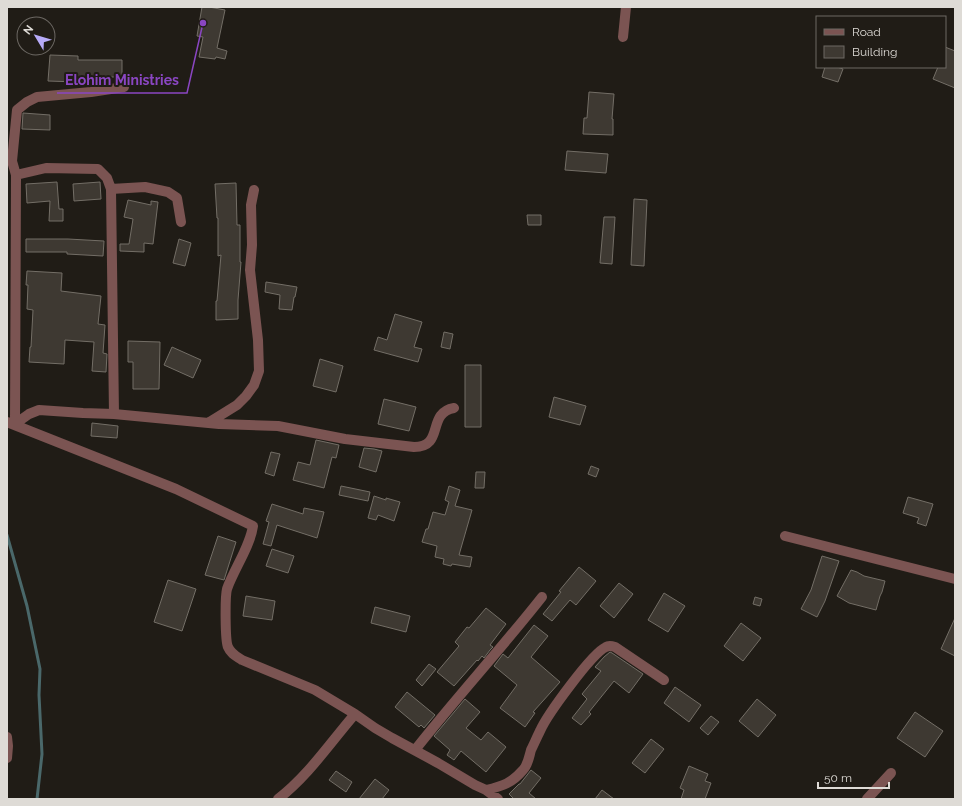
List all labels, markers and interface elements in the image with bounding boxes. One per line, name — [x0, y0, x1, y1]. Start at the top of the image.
north arrow — [16, 16, 56, 56]
legend — [816, 16, 946, 68]
text: N — [21, 23, 36, 37]
text: Road — [852, 25, 881, 39]
text: Building — [852, 45, 898, 59]
callout: Elohim Ministries — [57, 67, 187, 93]
text: Elohim Ministries — [65, 72, 179, 88]
scale bar — [818, 764, 889, 790]
text: 50 m — [824, 771, 852, 785]

